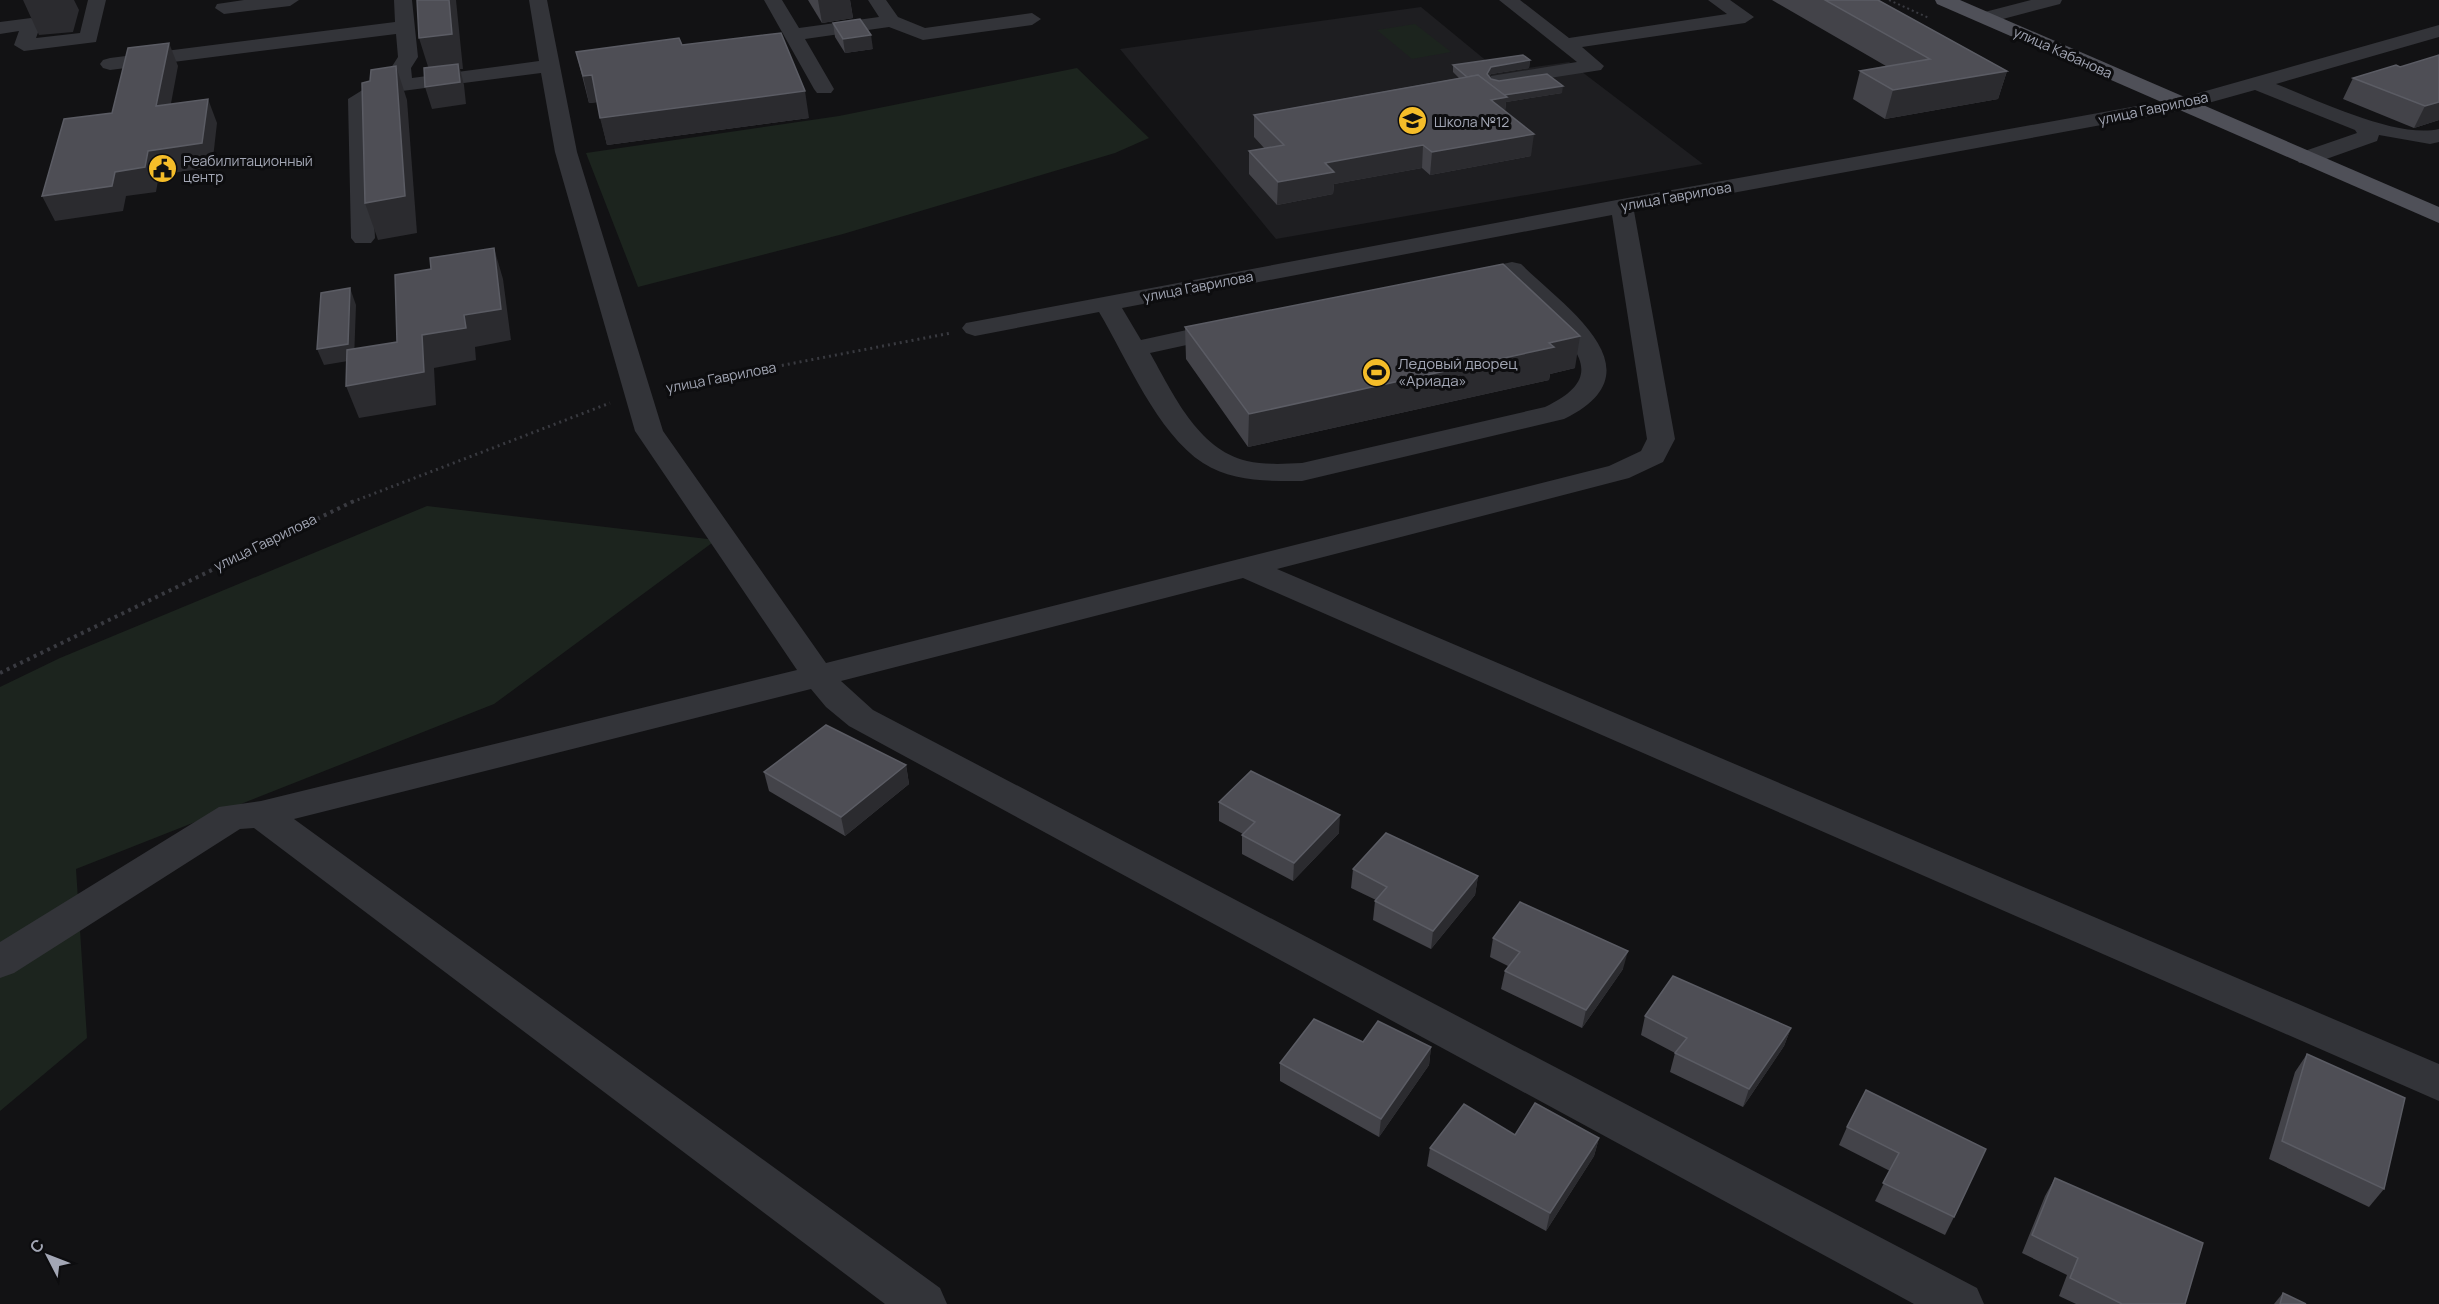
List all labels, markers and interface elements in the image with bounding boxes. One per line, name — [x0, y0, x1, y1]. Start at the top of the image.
street label: улица Кабанова — [2011, 22, 2115, 82]
street label: улица Гаврилова — [2096, 87, 2210, 129]
school or university icon: Школа №12 — [1397, 105, 1429, 137]
place label: Школа №12 — [1434, 112, 1509, 131]
place label: Реабилитационный центр — [183, 151, 313, 186]
public building icon: Реабилитационный центр — [146, 152, 178, 184]
street label: улица Гаврилова — [1619, 177, 1733, 215]
street label: улица Гаврилова — [1141, 266, 1255, 306]
place label: Ледовый дворец «Ариада» — [1398, 353, 1518, 391]
sports icon: Ледовый дворец «Ариада» — [1361, 356, 1393, 388]
street label: улица Гаврилова — [664, 357, 778, 397]
street label: улица Гаврилова — [211, 509, 319, 575]
north arrow — [18, 1226, 78, 1286]
text: С — [25, 1234, 49, 1258]

